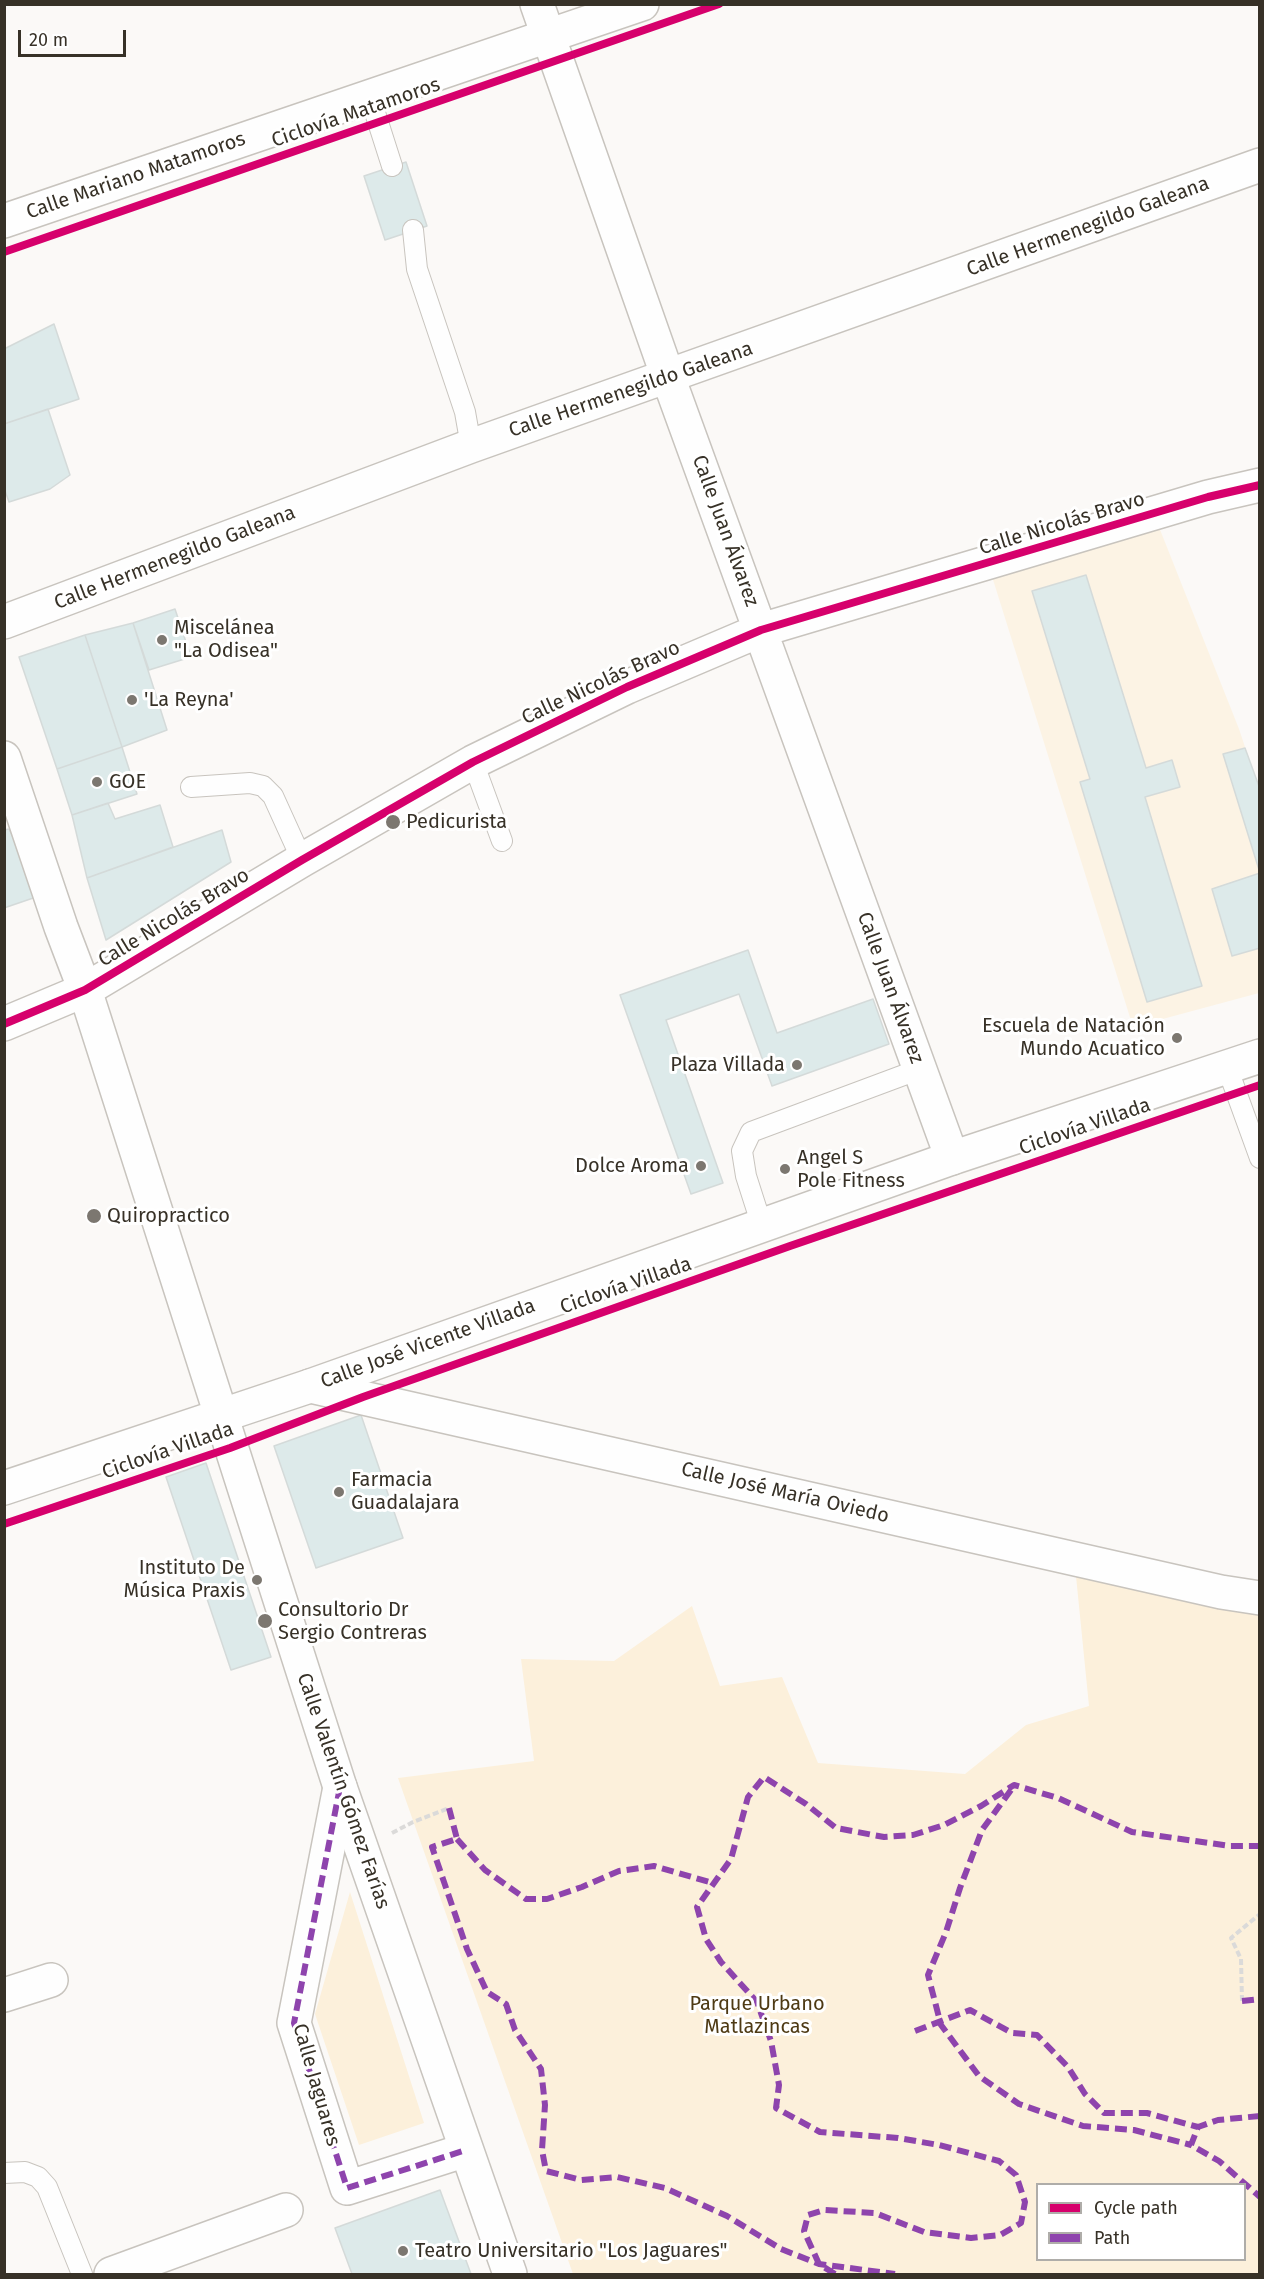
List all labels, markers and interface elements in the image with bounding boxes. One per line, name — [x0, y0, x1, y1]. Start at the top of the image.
scale bar — [21, 18, 129, 56]
text: 20 m — [29, 29, 68, 51]
street label: Ciclovía Matamoros — [269, 73, 443, 153]
street label: Calle Mariano Matamoros — [23, 127, 249, 225]
street label: Calle Hermenegildo Galeana — [963, 172, 1213, 282]
street label: Calle Hermenegildo Galeana — [506, 337, 756, 443]
street label: Calle Juan Álvarez — [686, 452, 764, 610]
street label: Calle Nicolás Bravo — [976, 487, 1148, 561]
street label: Calle Hermenegildo Galeana — [51, 501, 299, 615]
place label: Miscelánea "La Odisea" — [174, 616, 278, 663]
marker: Miscelánea "La Odisea" — [155, 633, 169, 647]
street label: Calle Nicolás Bravo — [518, 636, 684, 730]
place label: 'La Reyna' — [144, 688, 234, 712]
marker: 'La Reyna' — [125, 693, 139, 707]
place label: GOE — [109, 770, 146, 794]
marker: GOE — [90, 775, 104, 789]
place label: Pedicurista — [406, 810, 507, 834]
marker: Pedicurista — [384, 813, 402, 831]
street label: Calle Nicolás Bravo — [94, 863, 254, 973]
street label: Calle Juan Álvarez — [851, 909, 929, 1067]
place label: Escuela de Natación Mundo Acuatico — [982, 1014, 1165, 1061]
marker: Escuela de Natación Mundo Acuatico — [1170, 1031, 1184, 1045]
place label: Plaza Villada — [670, 1053, 785, 1077]
marker: Plaza Villada — [790, 1058, 804, 1072]
street label: Ciclovía Villada — [1016, 1093, 1154, 1161]
place label: Angel S Pole Fitness — [797, 1146, 905, 1193]
place label: Dolce Aroma — [575, 1154, 689, 1178]
marker: Dolce Aroma — [694, 1159, 708, 1173]
marker: Angel S Pole Fitness — [778, 1162, 792, 1176]
place label: Quiropractico — [107, 1204, 230, 1228]
marker: Quiropractico — [85, 1207, 103, 1225]
street label: Ciclovía Villada — [557, 1252, 695, 1320]
street label: Calle José Vicente Villada — [317, 1294, 539, 1394]
street label: Ciclovía Villada — [99, 1417, 237, 1485]
street label: Calle José María Oviedo — [679, 1457, 891, 1529]
place label: Farmacia Guadalajara — [351, 1468, 460, 1515]
marker: Farmacia Guadalajara — [332, 1485, 346, 1499]
place label: Instituto De Música Praxis — [123, 1556, 245, 1603]
marker: Instituto De Música Praxis — [250, 1573, 264, 1587]
place label: Consultorio Dr Sergio Contreras — [278, 1598, 427, 1645]
marker: Consultorio Dr Sergio Contreras — [256, 1612, 274, 1630]
street label: Calle Valentín Gómez Farías — [291, 1670, 395, 1912]
park label: Parque Urbano Matlazincas — [689, 1992, 825, 2039]
street label: Calle Jaguares — [287, 2021, 345, 2149]
legend — [1036, 2183, 1246, 2261]
text: Cycle path — [1094, 2197, 1178, 2219]
text: Path — [1094, 2227, 1130, 2249]
place label: Teatro Universitario "Los Jaguares" — [415, 2239, 727, 2263]
marker: Teatro Universitario "Los Jaguares" — [396, 2244, 410, 2258]

